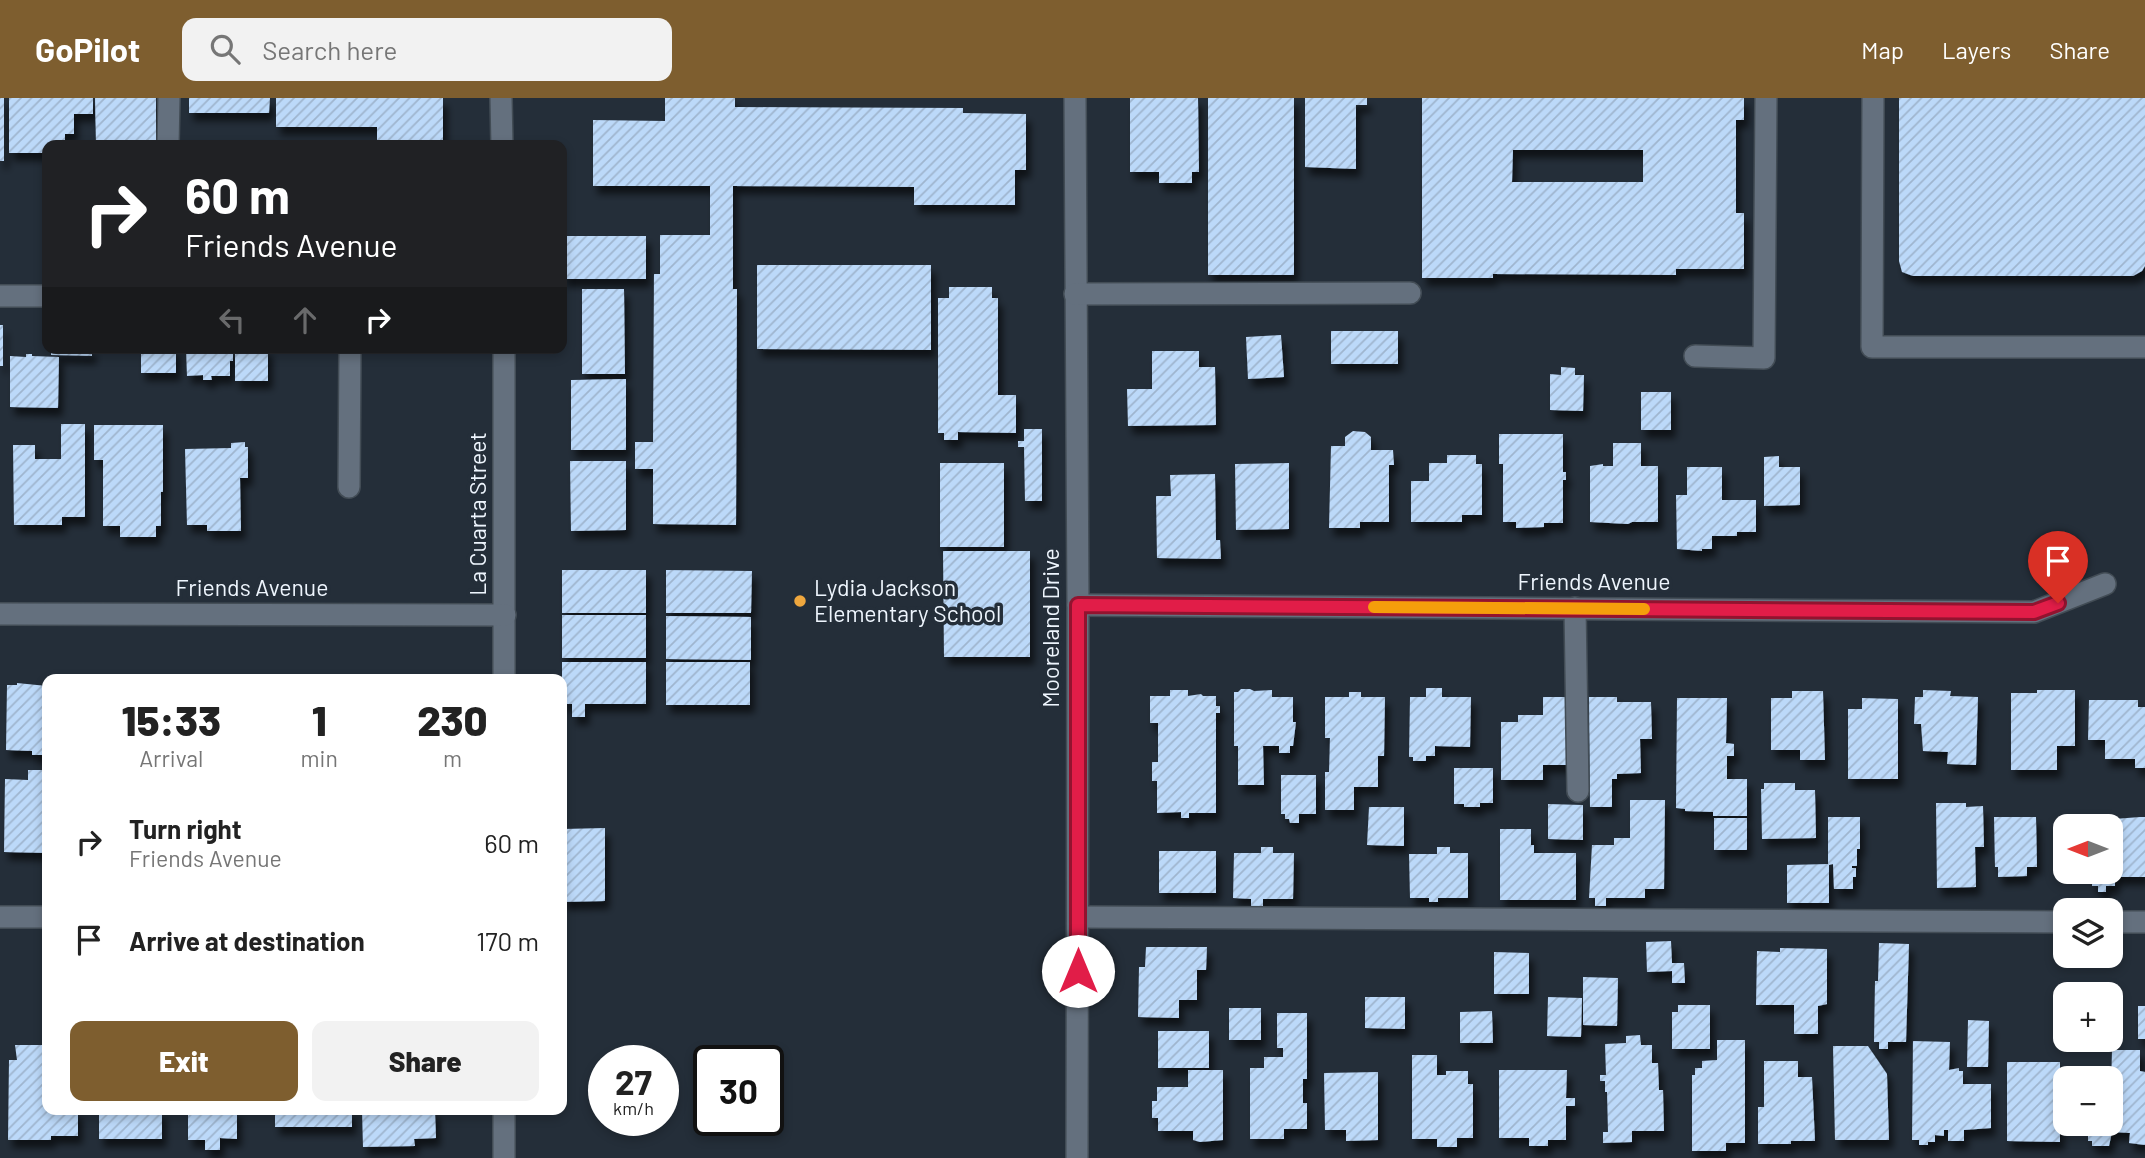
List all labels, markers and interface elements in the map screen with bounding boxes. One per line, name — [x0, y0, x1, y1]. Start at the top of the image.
search box — [182, 18, 672, 81]
text: GoPilot — [35, 29, 140, 69]
icon: search — [206, 30, 244, 68]
text: Search here — [262, 34, 397, 65]
text: Map — [1861, 35, 1904, 64]
text: Layers — [1942, 35, 2011, 64]
text: Share — [2049, 35, 2110, 64]
text: 60 m — [185, 165, 290, 224]
icon: right — [70, 168, 161, 259]
text: Friends Avenue — [185, 225, 398, 263]
icon: left — [213, 301, 251, 339]
icon: ahead — [286, 301, 324, 339]
icon: right — [359, 301, 397, 339]
street label: La Cuarta Street — [463, 432, 491, 596]
pin — [2028, 531, 2088, 603]
icon: arrive — [2039, 542, 2077, 580]
street label: Mooreland Drive — [1036, 548, 1064, 708]
street label: Friends Avenue — [1518, 567, 1670, 595]
street label: Friends Avenue — [176, 573, 328, 601]
place label: Lydia Jackson Elementary School — [814, 573, 1001, 627]
marker: Lydia Jackson Elementary School — [792, 593, 808, 609]
text: 15:33 — [121, 694, 221, 744]
text: 1 — [312, 694, 327, 744]
text: 230 — [417, 694, 487, 744]
text: Arrival — [139, 744, 203, 772]
text: min — [301, 744, 338, 772]
text: m — [443, 744, 462, 772]
text: Turn right — [129, 813, 242, 844]
north arrow — [2053, 814, 2123, 884]
map controls — [2053, 814, 2123, 1136]
icon: right — [70, 823, 108, 861]
text: 60 m — [484, 827, 539, 858]
text: Friends Avenue — [129, 844, 282, 872]
button: layers — [2053, 898, 2123, 968]
icon: arrive — [70, 921, 108, 959]
text: Arrive at destination — [129, 925, 365, 956]
text: 170 m — [476, 925, 539, 956]
position arrow — [1041, 934, 1115, 1008]
button: + — [2053, 982, 2123, 1052]
button: Exit — [70, 1021, 298, 1101]
button: Share — [312, 1021, 539, 1101]
speed limit sign: 30 — [693, 1045, 784, 1136]
text: 27 — [615, 1060, 652, 1102]
button: − — [2053, 1066, 2123, 1136]
text: km/h — [613, 1097, 654, 1119]

